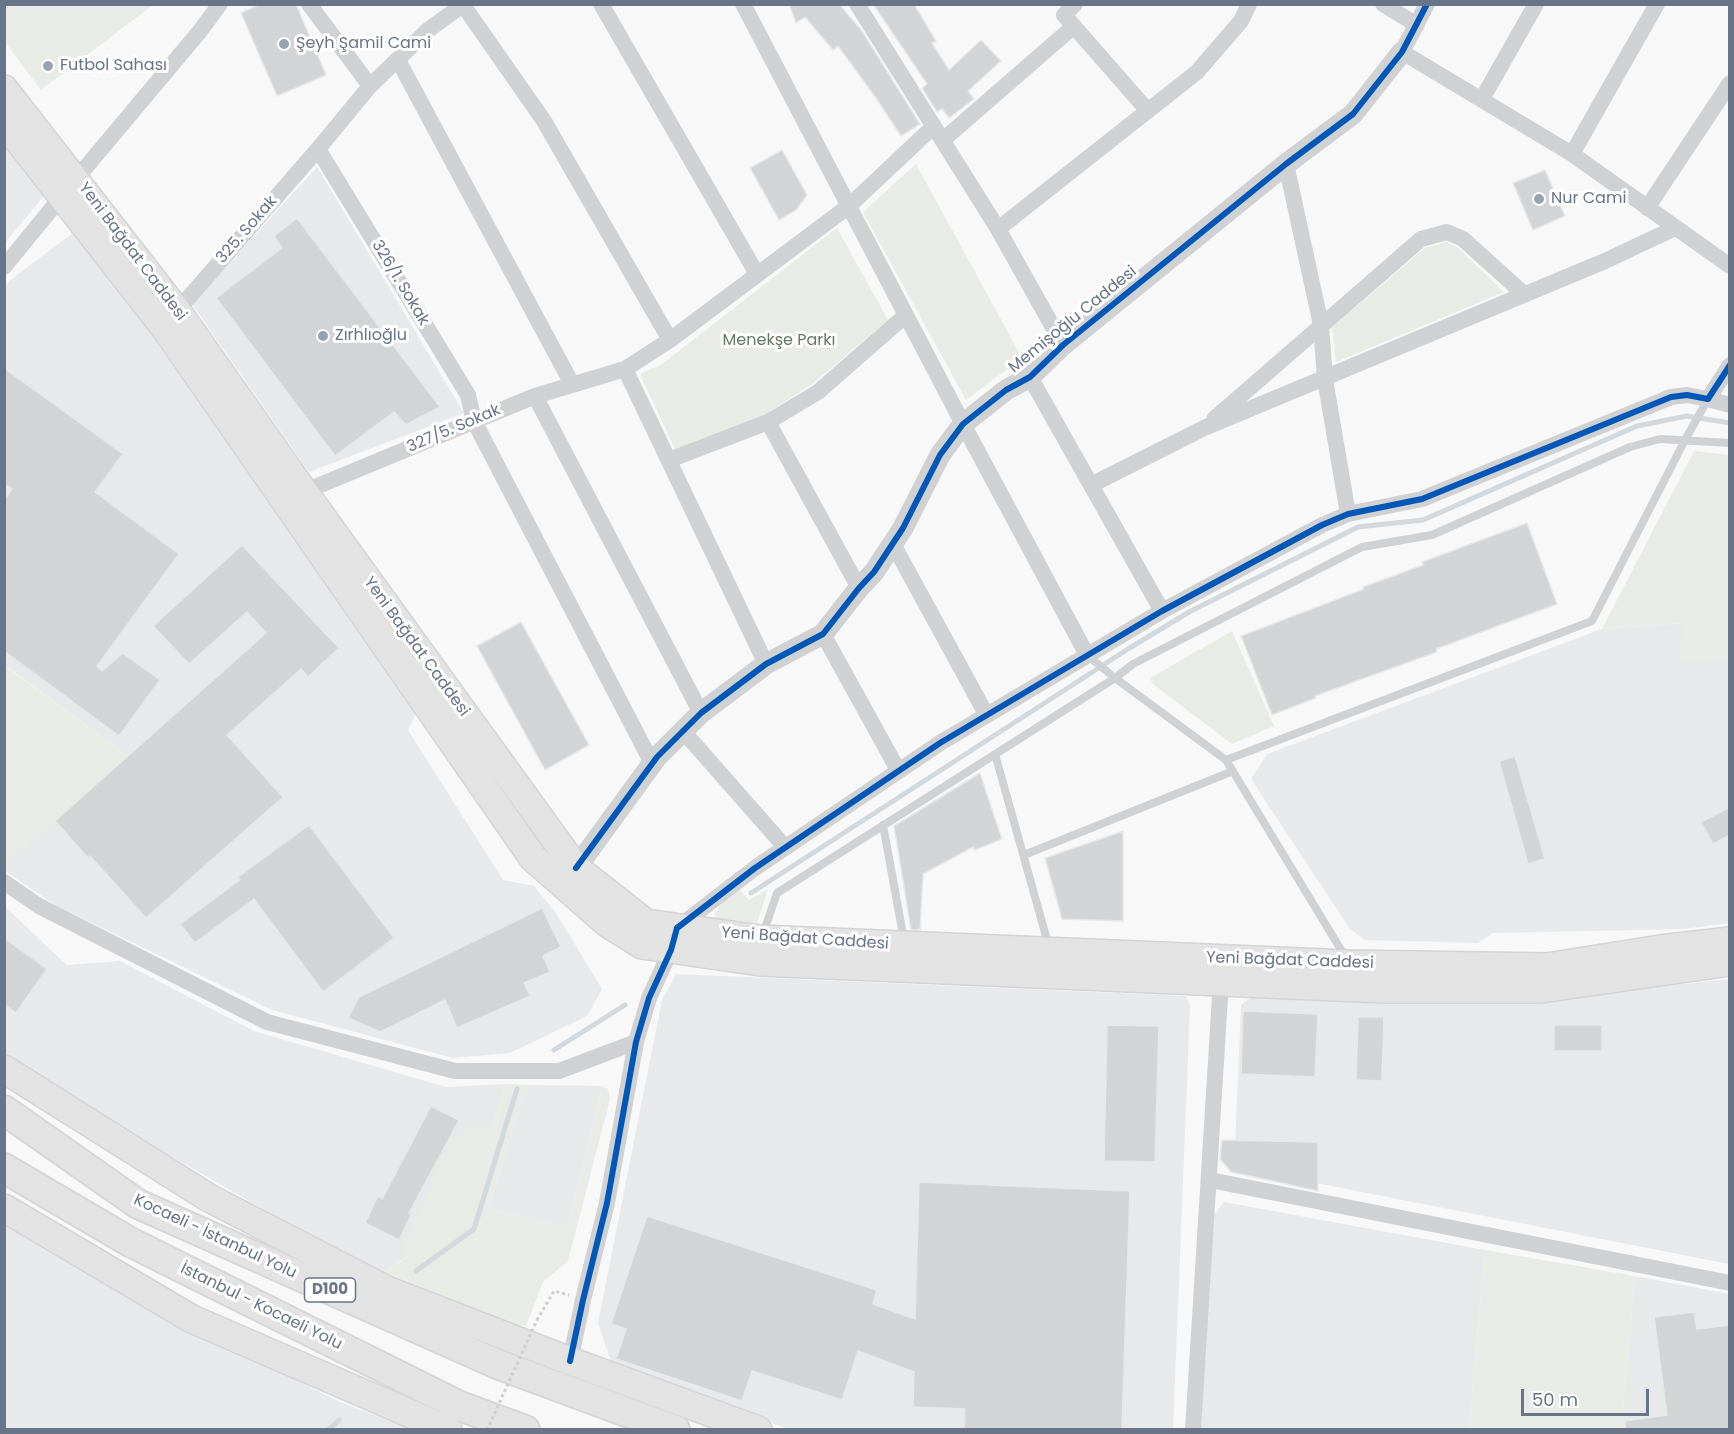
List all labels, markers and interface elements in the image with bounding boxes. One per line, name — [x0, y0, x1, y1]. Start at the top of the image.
place label: Şeyh Şamil Cami — [296, 34, 431, 54]
marker: Şeyh Şamil Cami — [277, 37, 291, 51]
place label: Futbol Sahası — [60, 56, 167, 76]
marker: Futbol Sahası — [41, 59, 55, 73]
street label: Yeni Bağdat Caddesi — [74, 179, 190, 325]
place label: Nur Cami — [1551, 189, 1626, 209]
street label: 325. Sokak — [212, 192, 282, 268]
marker: Nur Cami — [1532, 192, 1546, 206]
street label: 326/1. Sokak — [367, 237, 433, 329]
street label: Memişoğlu Caddesi — [1005, 263, 1141, 377]
place label: Zırhlıoğlu — [335, 326, 407, 346]
marker: Zırhlıoğlu — [316, 329, 330, 343]
park label: Menekşe Parkı — [723, 331, 835, 351]
street label: 327/5. Sokak — [404, 401, 504, 457]
street label: Yeni Bağdat Caddesi — [359, 573, 473, 721]
street label: Yeni Bağdat Caddesi — [721, 924, 889, 954]
street label: Yeni Bağdat Caddesi — [1206, 948, 1374, 974]
street label: Kocaeli - İstanbul Yolu — [130, 1191, 300, 1283]
street label: İstanbul - Kocaeli Yolu — [177, 1259, 345, 1355]
road number: D100 — [304, 1278, 356, 1302]
scale bar — [1524, 1377, 1652, 1415]
text: 50 m — [1532, 1387, 1578, 1412]

